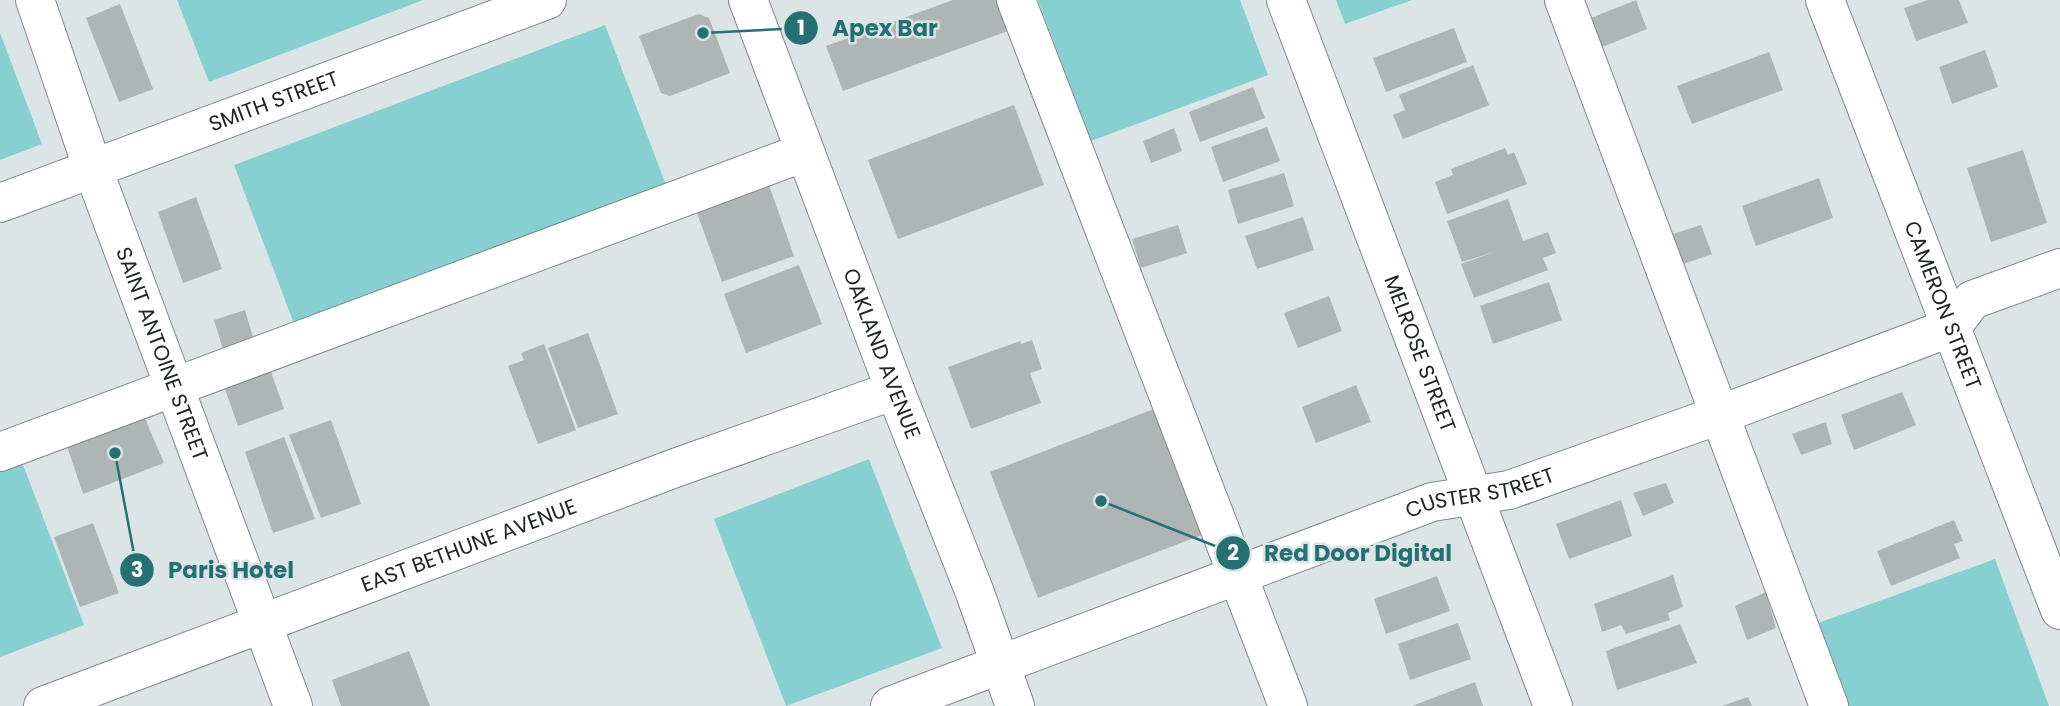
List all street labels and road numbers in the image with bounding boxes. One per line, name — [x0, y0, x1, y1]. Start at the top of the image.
street label: SMITH STREET — [205, 64, 343, 138]
street label: CAMERON STREET — [1897, 217, 1989, 393]
street label: SAINT ANTOINE STREET — [109, 243, 215, 465]
street label: OAKLAND AVENUE — [836, 264, 928, 443]
street label: MELROSE STREET — [1377, 271, 1463, 436]
street label: CUSTER STREET — [1401, 460, 1558, 525]
street label: EAST BETHUNE AVENUE — [357, 491, 580, 599]

